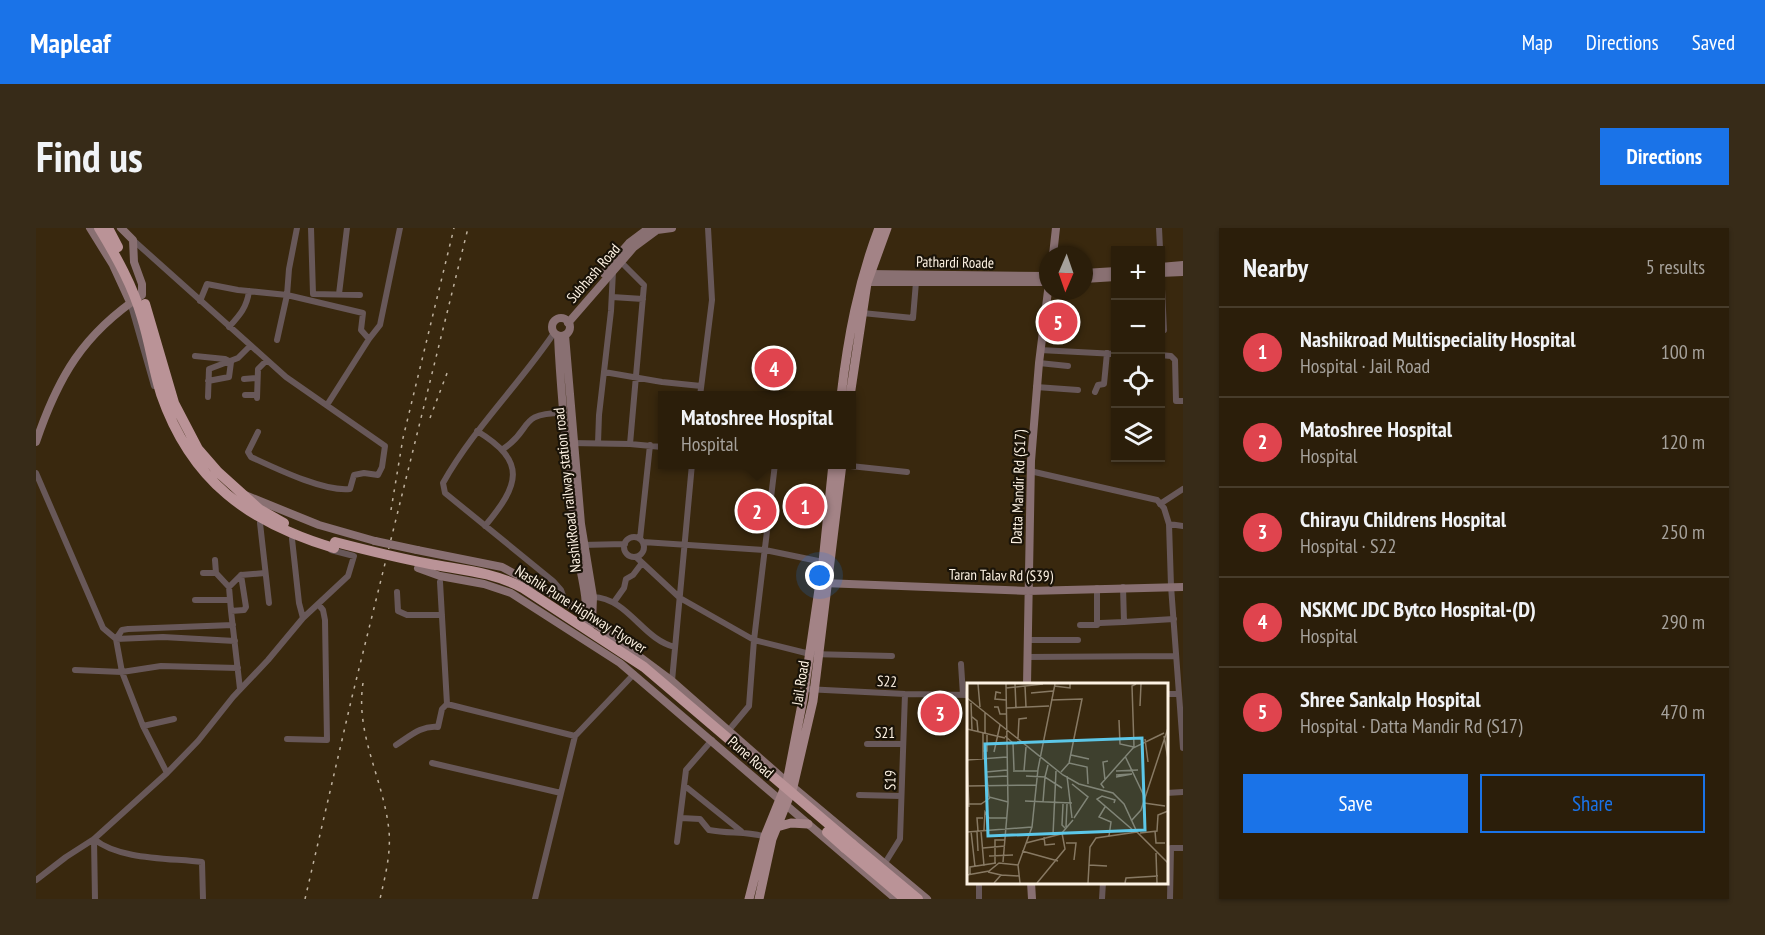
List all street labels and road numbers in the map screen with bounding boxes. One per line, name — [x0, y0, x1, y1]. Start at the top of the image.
street label: Subhash Road — [562, 239, 624, 307]
street label: Pathardi Roade — [916, 252, 994, 272]
street label: NashikRoad railway station road — [549, 407, 585, 573]
street label: Datta Mandir Rd (S17) — [1007, 429, 1030, 544]
street label: Nashik Pune Highway Flyover — [512, 561, 651, 658]
street label: Taran Talav Rd (S39) — [949, 565, 1054, 585]
street label: Jail Road — [787, 659, 813, 708]
street label: S22 — [877, 671, 897, 691]
street label: S21 — [875, 723, 895, 742]
street label: Pune Road — [724, 732, 778, 782]
street label: S19 — [880, 770, 900, 790]

